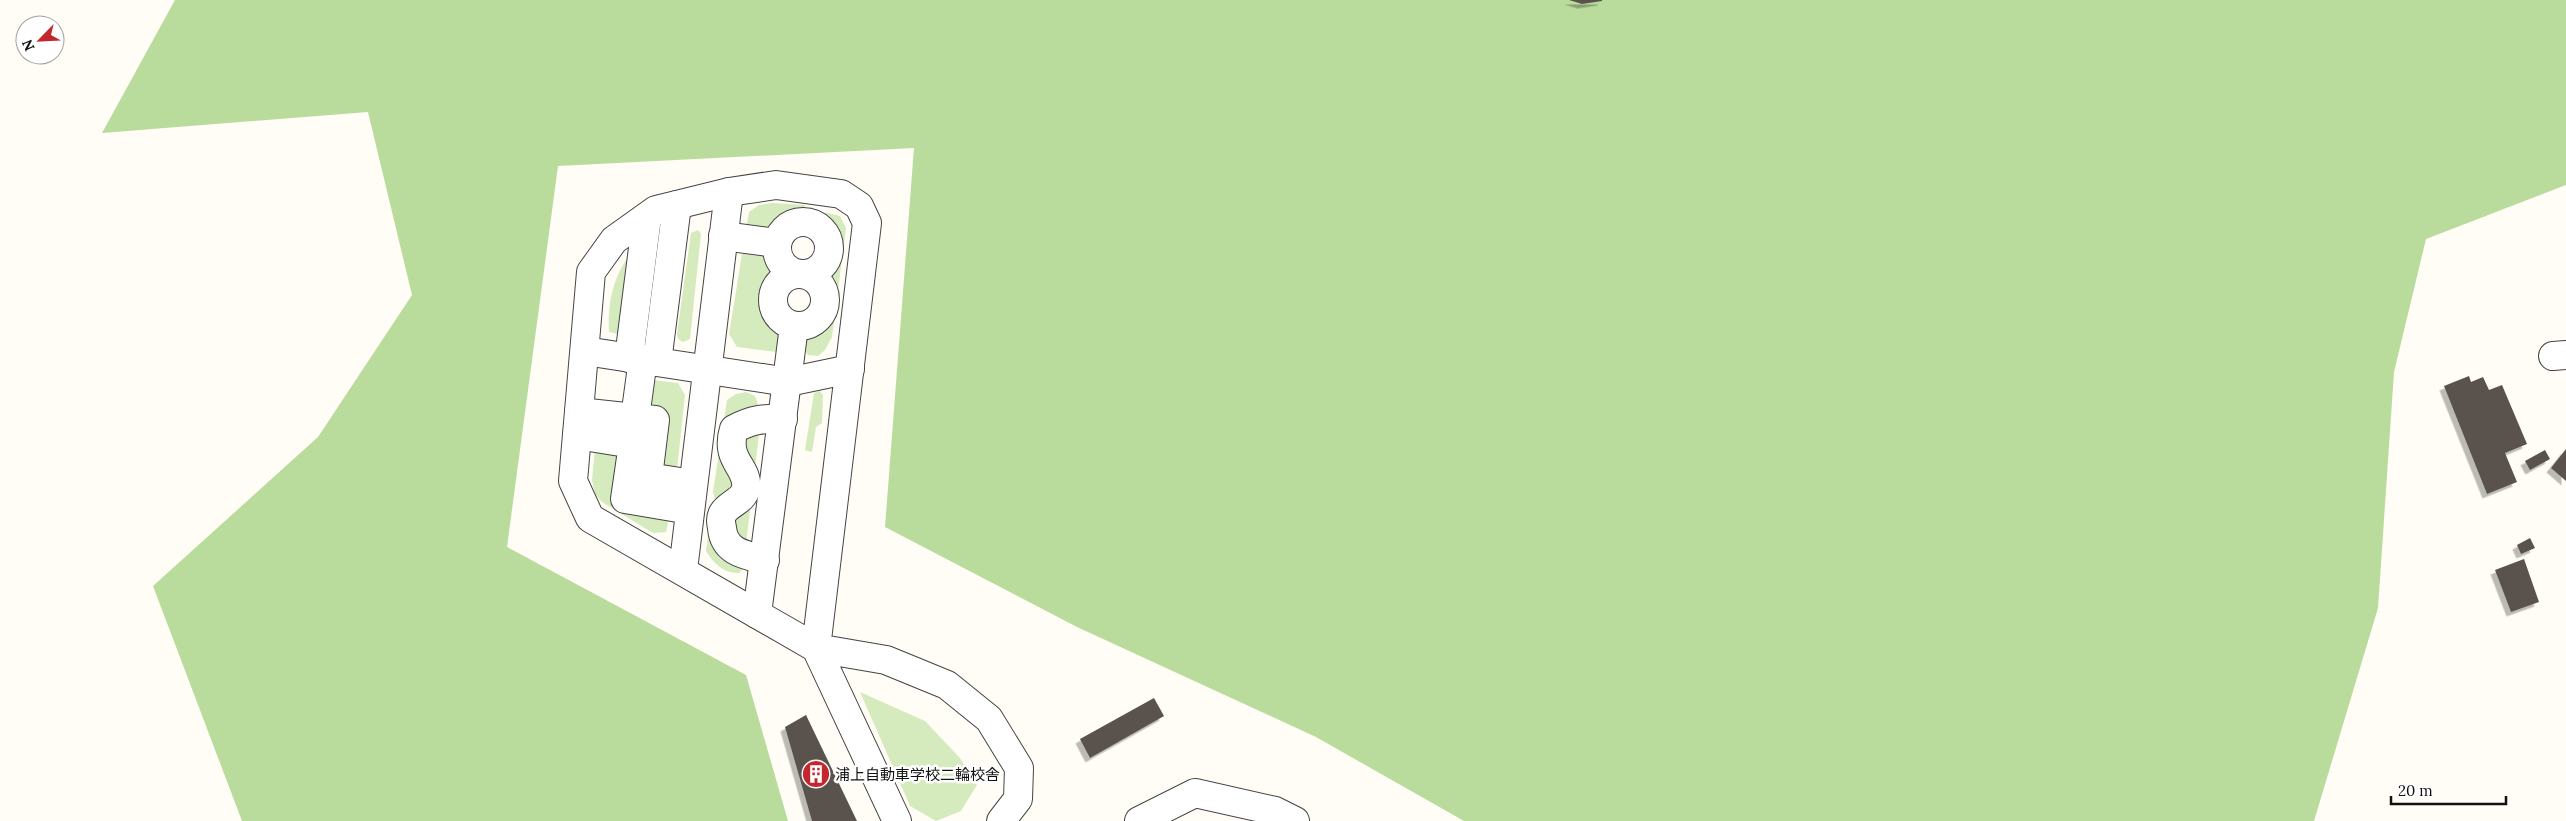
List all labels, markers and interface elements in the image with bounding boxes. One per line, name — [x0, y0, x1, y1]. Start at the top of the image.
north arrow — [15, 15, 65, 65]
text: N — [18, 37, 39, 54]
building icon: 浦上自動車学校二輪校舎 — [801, 759, 831, 789]
place label: 浦上自動車学校二輪校舎 — [835, 765, 1000, 784]
scale bar — [2391, 774, 2506, 806]
text: 20 m — [2398, 781, 2433, 800]

